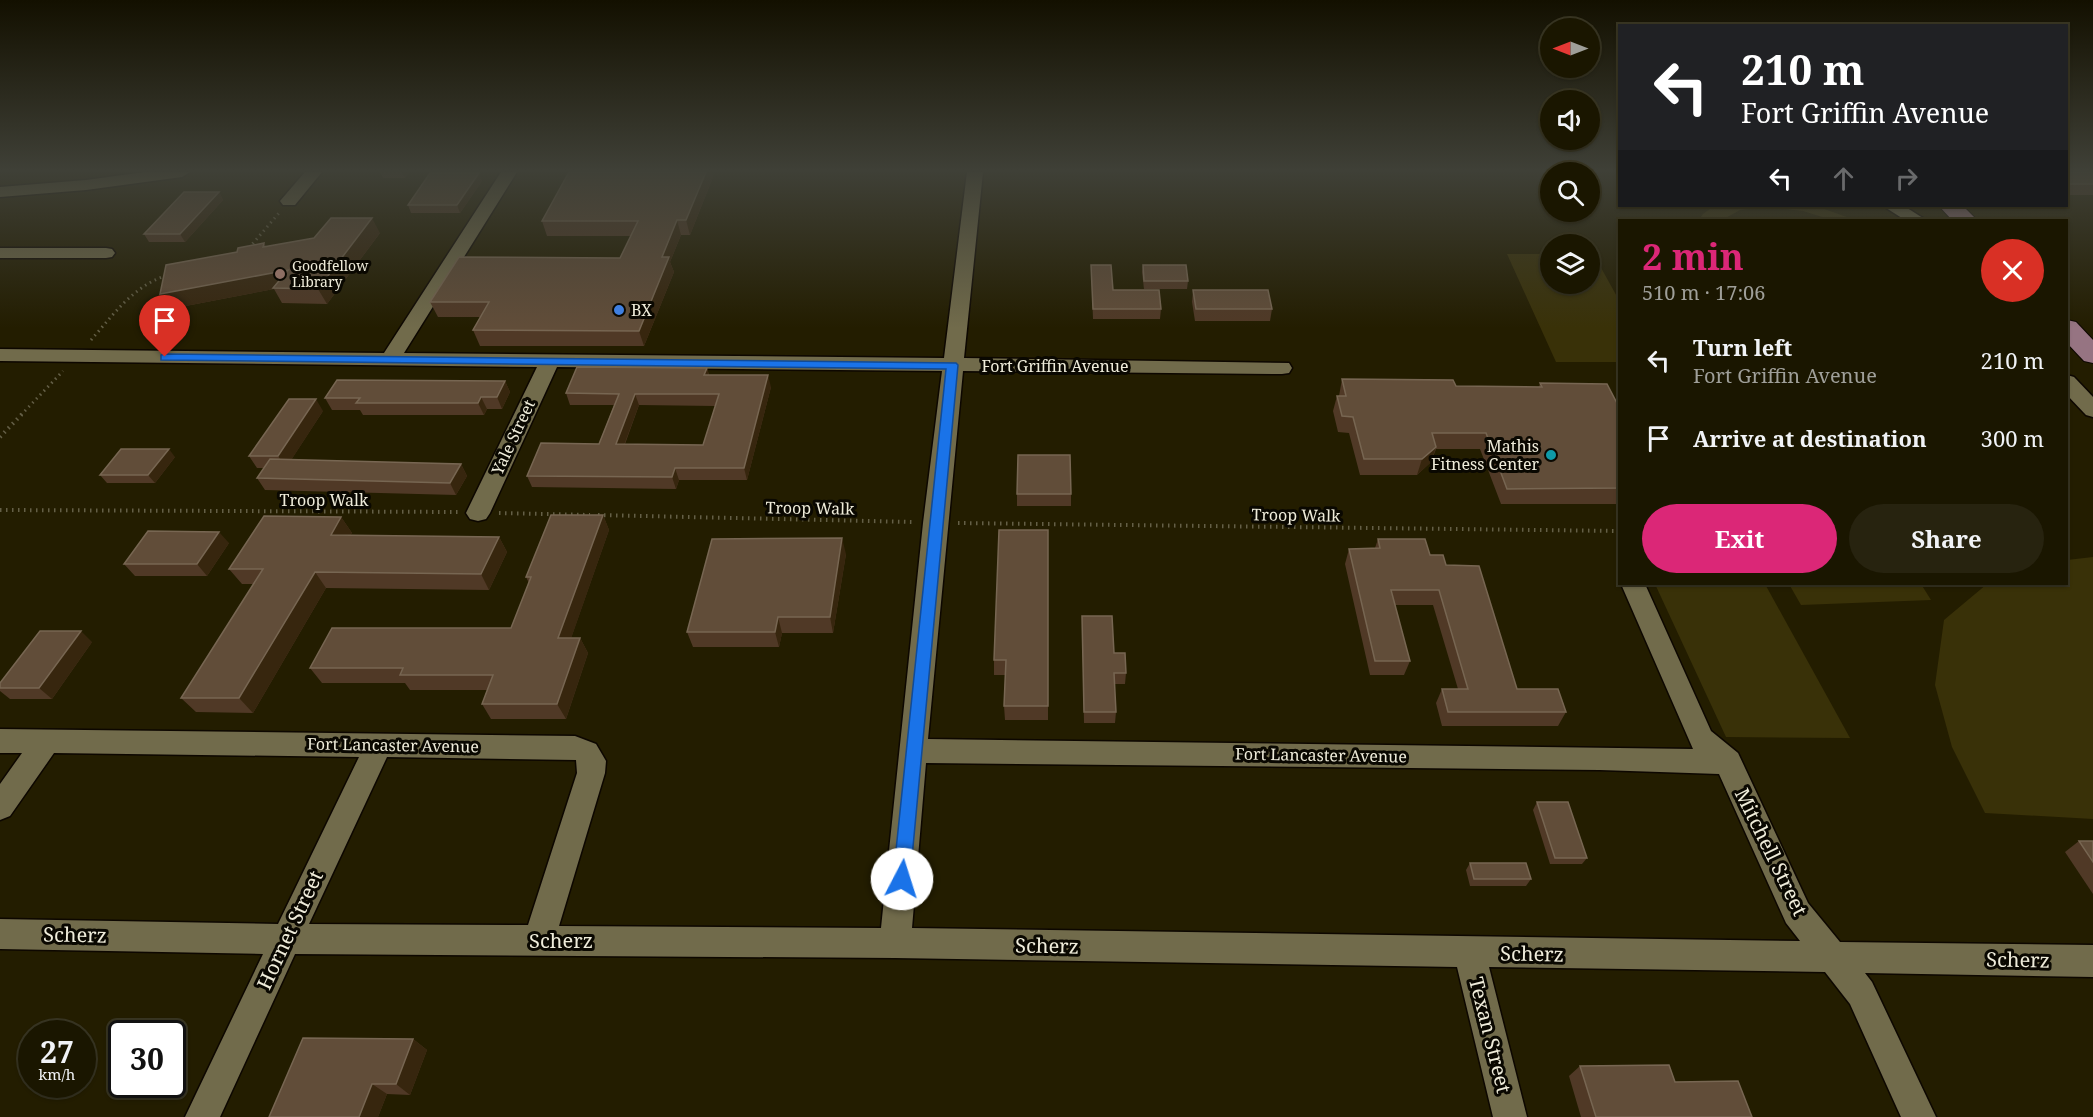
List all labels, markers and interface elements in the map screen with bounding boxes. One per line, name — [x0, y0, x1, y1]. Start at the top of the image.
north arrow — [1540, 18, 1600, 78]
map controls — [1540, 18, 1600, 294]
text: 210 m — [1741, 40, 1865, 97]
icon: left — [1642, 48, 1720, 126]
button: sound — [1540, 90, 1600, 150]
text: Fort Griffin Avenue — [1741, 94, 1989, 131]
button: search — [1540, 162, 1600, 222]
icon: left — [1764, 162, 1797, 195]
icon: ahead — [1827, 162, 1860, 195]
icon: right — [1890, 162, 1923, 195]
text: 2 min — [1642, 232, 1744, 281]
button: layers — [1540, 234, 1600, 294]
button: close — [1981, 239, 2044, 302]
place label: Goodfellow Library — [292, 256, 369, 291]
marker: Goodfellow Library — [273, 267, 287, 281]
text: 510 m · 17:06 — [1642, 279, 1765, 306]
pin — [139, 295, 190, 357]
place label: BX — [631, 299, 652, 321]
marker: BX — [612, 303, 626, 317]
icon: arrive — [148, 304, 181, 337]
text: Turn left — [1693, 332, 1792, 362]
icon: left — [1642, 344, 1675, 377]
text: 210 m — [1981, 345, 2044, 375]
street label: Fort Griffin Avenue — [981, 355, 1129, 377]
text: Fort Griffin Avenue — [1693, 362, 1877, 389]
street label: Yale Street — [486, 396, 540, 479]
icon: arrive — [1642, 422, 1675, 455]
text: Arrive at destination — [1693, 423, 1927, 453]
text: 300 m — [1981, 423, 2044, 453]
place label: Mathis Fitness Center — [1431, 435, 1539, 475]
marker: Mathis Fitness Center — [1544, 448, 1558, 462]
street label: Troop Walk — [280, 489, 369, 511]
street label: Troop Walk — [765, 496, 855, 520]
street label: Troop Walk — [1251, 503, 1341, 527]
button: Exit — [1642, 504, 1837, 573]
button: Share — [1849, 504, 2044, 573]
street label: Fort Lancaster Avenue — [307, 733, 479, 757]
street label: Fort Lancaster Avenue — [1235, 743, 1407, 767]
street label: Mitchell Street — [1729, 783, 1814, 920]
position arrow — [870, 847, 934, 911]
street label: Hornet Street — [250, 866, 329, 994]
street label: Scherz — [43, 920, 107, 949]
street label: Scherz — [529, 927, 593, 954]
street label: Scherz — [1015, 931, 1079, 960]
street label: Scherz — [1500, 939, 1564, 968]
street label: Scherz — [1986, 945, 2050, 974]
street label: Texan Street — [1463, 974, 1518, 1096]
speed limit sign: 30 — [108, 1020, 186, 1098]
text: 27 — [40, 1031, 74, 1072]
text: km/h — [39, 1064, 75, 1084]

